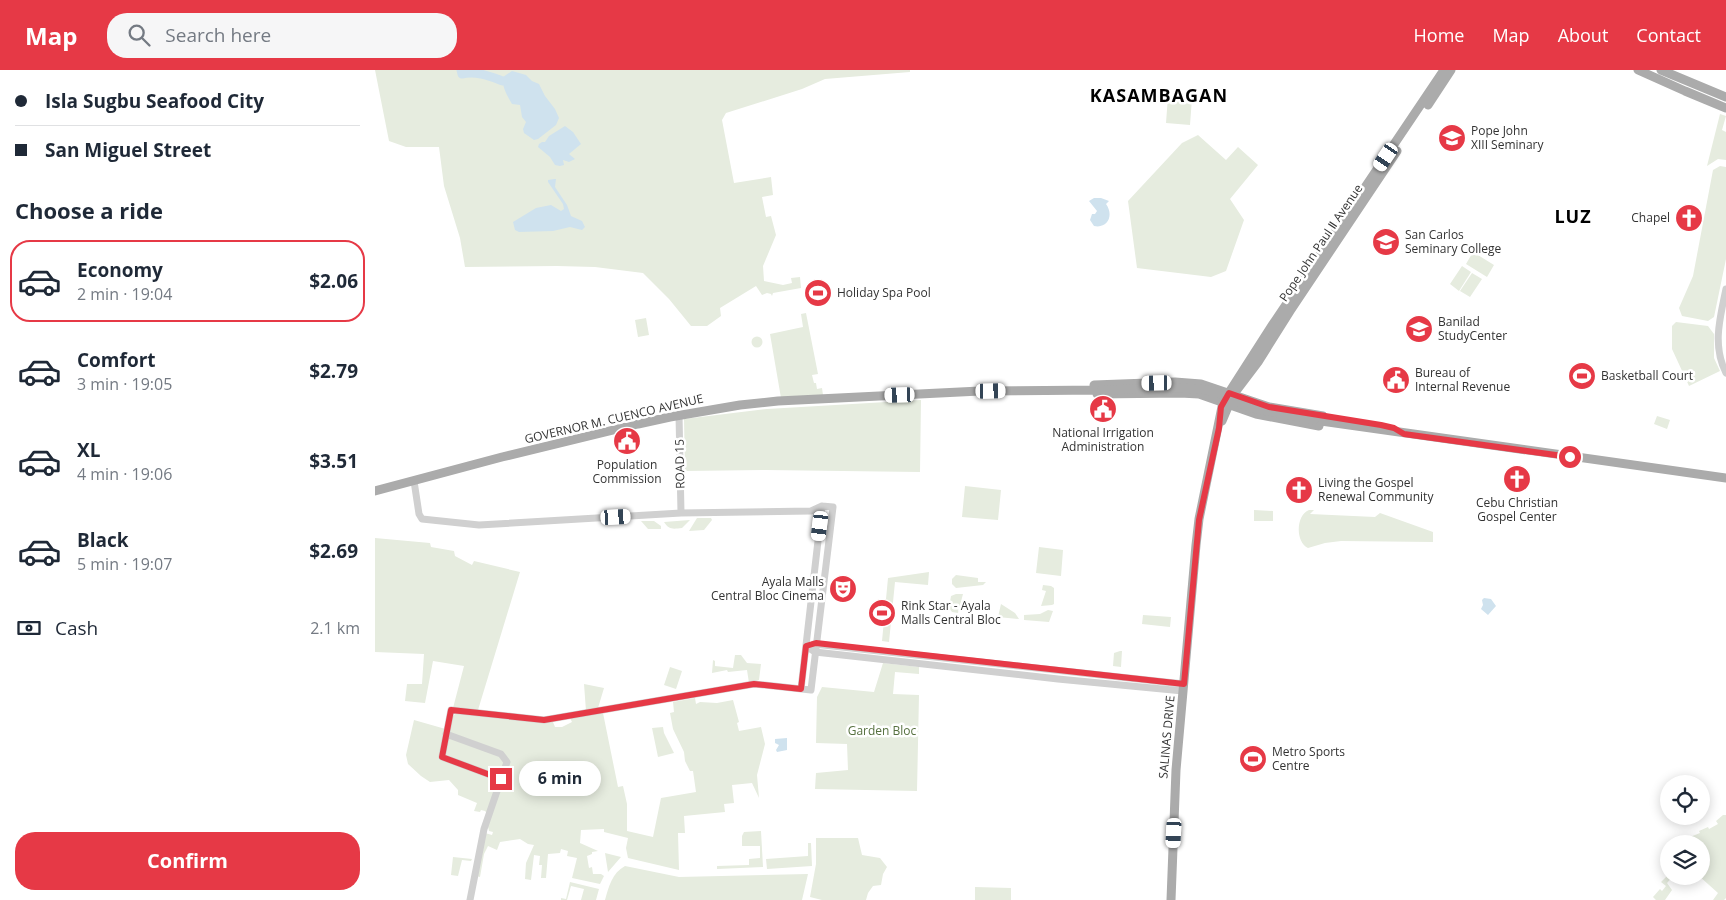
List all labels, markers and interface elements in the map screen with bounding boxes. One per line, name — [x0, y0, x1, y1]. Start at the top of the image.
search box — [107, 13, 457, 58]
text: Map — [25, 19, 77, 52]
icon: search — [125, 21, 153, 49]
text: Search here — [165, 22, 271, 48]
text: Home — [1414, 23, 1464, 47]
text: Map — [1492, 23, 1530, 47]
text: About — [1558, 23, 1608, 47]
text: Contact — [1636, 23, 1701, 47]
district label: KASAMBAGAN — [1090, 83, 1228, 107]
text: Isla Sugbu Seafood City — [45, 88, 264, 114]
place label: Pope John XIII Seminary — [1471, 122, 1544, 153]
school or university icon: Pope John XIII Seminary — [1437, 123, 1467, 153]
text: San Miguel Street — [45, 137, 211, 163]
car — [1371, 140, 1400, 174]
street label: Pope John Paul Ⅱ Avenue — [1275, 181, 1366, 305]
text: Choose a ride — [15, 195, 163, 225]
church icon: Chapel — [1674, 203, 1704, 233]
district label: LUZ — [1554, 204, 1592, 228]
place label: Chapel — [1631, 209, 1670, 226]
place label: San Carlos Seminary College — [1405, 226, 1502, 257]
school or university icon: San Carlos Seminary College — [1371, 227, 1401, 257]
text: Economy — [77, 257, 163, 283]
icon: car — [17, 259, 62, 304]
text: $2.06 — [309, 268, 358, 294]
sports icon: Holiday Spa Pool — [803, 278, 833, 308]
text: 2 min · 19:04 — [77, 283, 172, 305]
place label: Holiday Spa Pool — [837, 284, 931, 301]
place label: Banilad StudyCenter — [1438, 313, 1507, 344]
school or university icon: Banilad StudyCenter — [1404, 314, 1434, 344]
text: Comfort — [77, 347, 156, 373]
icon: car — [17, 349, 62, 394]
text: $2.79 — [309, 358, 358, 384]
sports icon: Basketball Court — [1567, 361, 1597, 391]
place label: Bureau of Internal Revenue — [1415, 364, 1510, 395]
public building icon: Bureau of Internal Revenue — [1381, 365, 1411, 395]
place label: Basketball Court — [1601, 367, 1693, 384]
text: 3 min · 19:05 — [77, 373, 172, 395]
car — [1141, 375, 1172, 391]
car — [975, 383, 1006, 399]
car — [884, 387, 915, 403]
street label: GOVERNOR M. CUENCO AVENUE — [523, 390, 705, 447]
public building icon: National Irrigation Administration — [1088, 394, 1118, 424]
place label: National Irrigation Administration — [1052, 424, 1154, 455]
public building icon: Population Commission — [612, 426, 642, 456]
text: XL — [77, 437, 100, 463]
icon: car — [17, 439, 62, 484]
street label: ROAD 15 — [671, 439, 688, 489]
route start — [1559, 446, 1581, 468]
text: $3.51 — [309, 448, 358, 474]
place label: Population Commission — [592, 456, 662, 487]
text: 4 min · 19:06 — [77, 463, 172, 485]
church icon: Cebu Christian Gospel Center — [1502, 464, 1532, 494]
place label: Living the Gospel Renewal Community — [1318, 474, 1434, 505]
church icon: Living the Gospel Renewal Community — [1284, 475, 1314, 505]
place label: Cebu Christian Gospel Center — [1476, 494, 1558, 525]
car — [600, 509, 631, 525]
car — [810, 510, 829, 542]
text: Black — [77, 527, 129, 553]
icon: car — [17, 529, 62, 574]
text: $2.69 — [309, 538, 358, 564]
text: 5 min · 19:07 — [77, 553, 172, 575]
place label: Ayala Malls Central Bloc Cinema — [711, 573, 824, 604]
theatre icon: Ayala Malls Central Bloc Cinema — [828, 574, 858, 604]
place label: Rink Star - Ayala Malls Central Bloc — [901, 597, 1001, 628]
sports icon: Rink Star - Ayala Malls Central Bloc — [867, 598, 897, 628]
icon: cash — [15, 614, 43, 642]
text: Cash — [55, 615, 98, 641]
text: 2.1 km — [310, 617, 360, 639]
street label: SALINAS DRIVE — [1154, 695, 1179, 779]
park label: Garden Bloc — [848, 722, 917, 739]
place label: Metro Sports Centre — [1272, 743, 1345, 774]
sports icon: Metro Sports Centre — [1238, 744, 1268, 774]
callout: 6 min — [519, 762, 601, 796]
text: 6 min — [538, 767, 582, 789]
route end — [490, 768, 512, 790]
map controls — [1660, 775, 1710, 885]
button: locate — [1660, 775, 1710, 825]
car — [1165, 818, 1182, 848]
button: Confirm — [15, 832, 360, 890]
button: layers — [1660, 835, 1710, 885]

